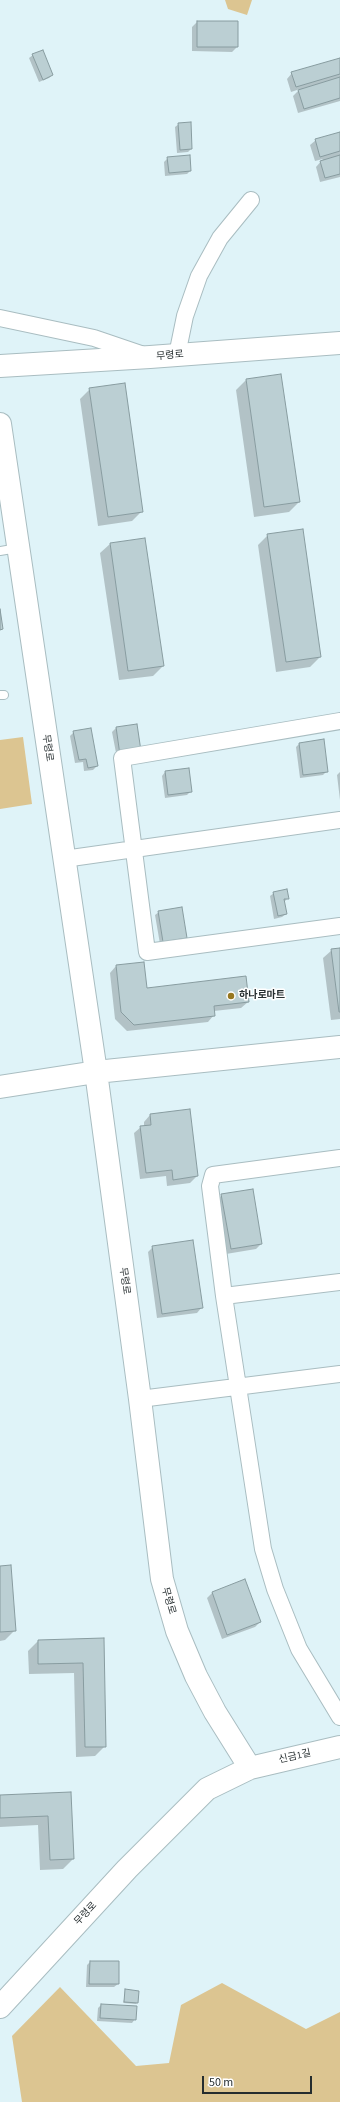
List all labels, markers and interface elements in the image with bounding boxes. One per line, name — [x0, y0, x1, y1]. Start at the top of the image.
street label: 무령로 — [156, 349, 184, 363]
street label: 무령로 — [39, 733, 55, 763]
place label: 하나로마트 — [239, 990, 285, 1002]
marker: 하나로마트 — [226, 991, 236, 1001]
street label: 무령로 — [116, 1266, 132, 1296]
street label: 무령로 — [158, 1586, 178, 1616]
street label: 신금1길 — [278, 1747, 312, 1767]
street label: 무령로 — [72, 1900, 100, 1928]
scale bar — [204, 2068, 314, 2094]
text: 50 m — [209, 2074, 233, 2091]

